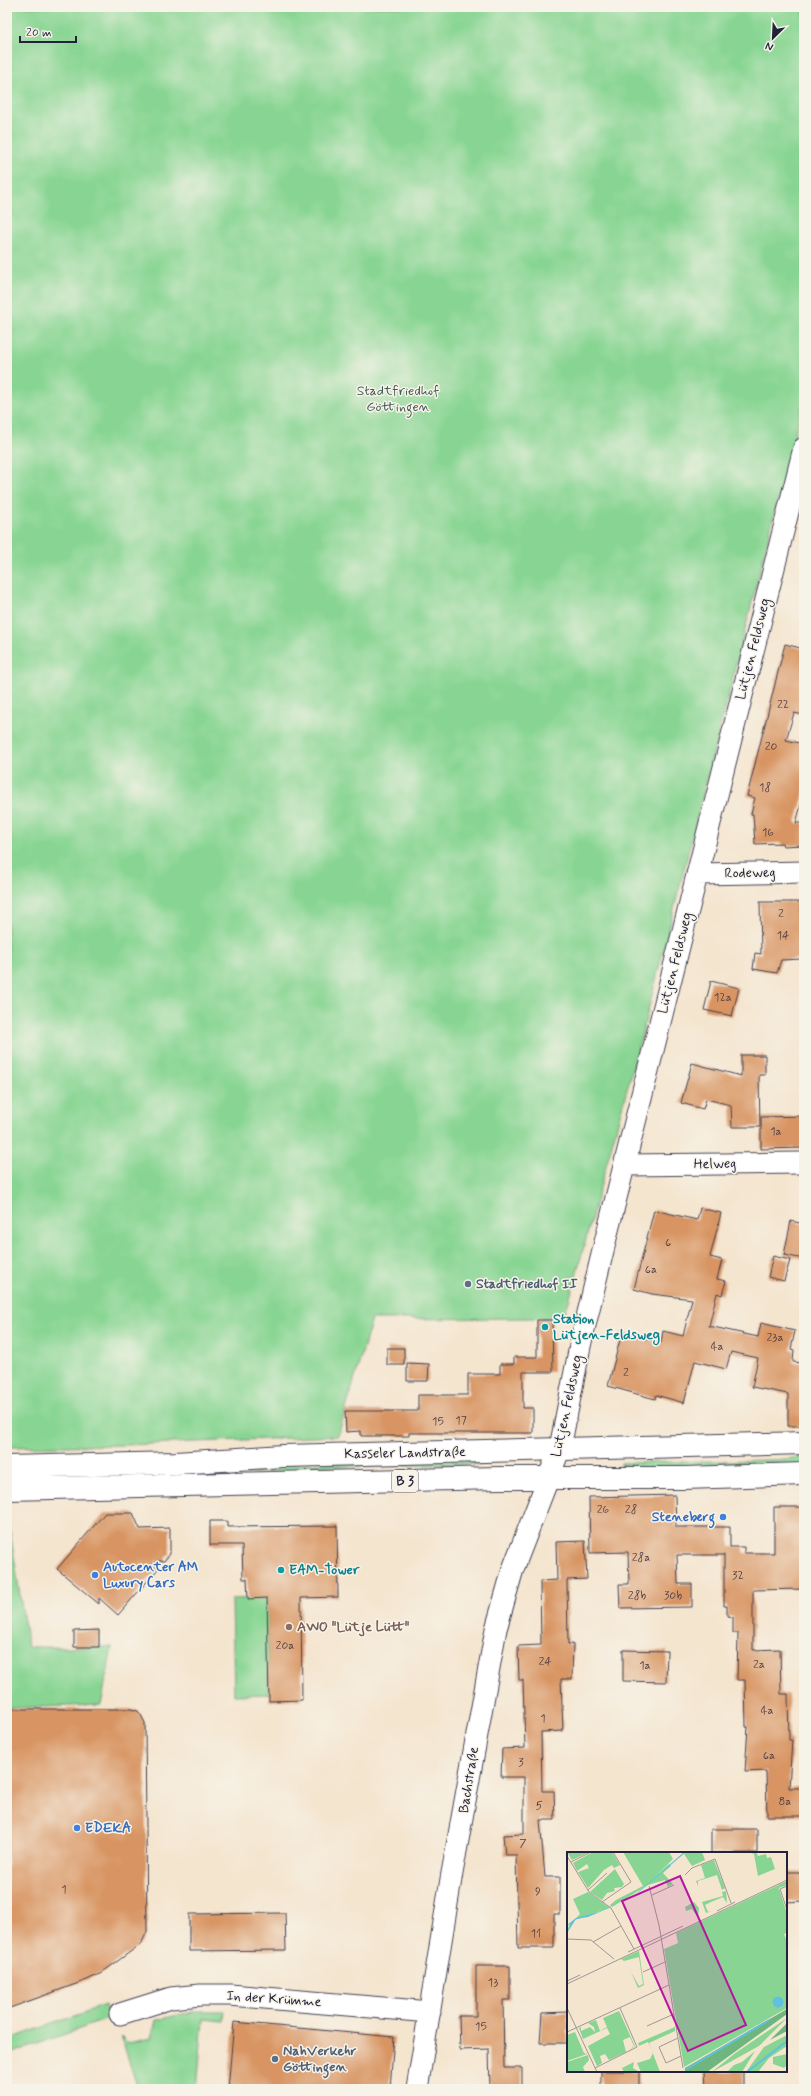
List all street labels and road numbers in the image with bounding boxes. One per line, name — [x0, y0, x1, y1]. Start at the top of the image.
street label: Lütjen Feldsweg — [732, 596, 775, 702]
street label: Rodeweg — [724, 864, 776, 882]
street label: Lütjen Feldsweg — [654, 910, 697, 1016]
street label: Helweg — [694, 1155, 736, 1173]
street label: Lütjen Feldsweg — [547, 1353, 588, 1459]
street label: Kasseler Landstraße — [344, 1443, 466, 1463]
road number: B 3 — [392, 1470, 418, 1492]
street label: Bachstraße — [455, 1745, 483, 1815]
street label: In der Krümme — [226, 1987, 322, 2011]

